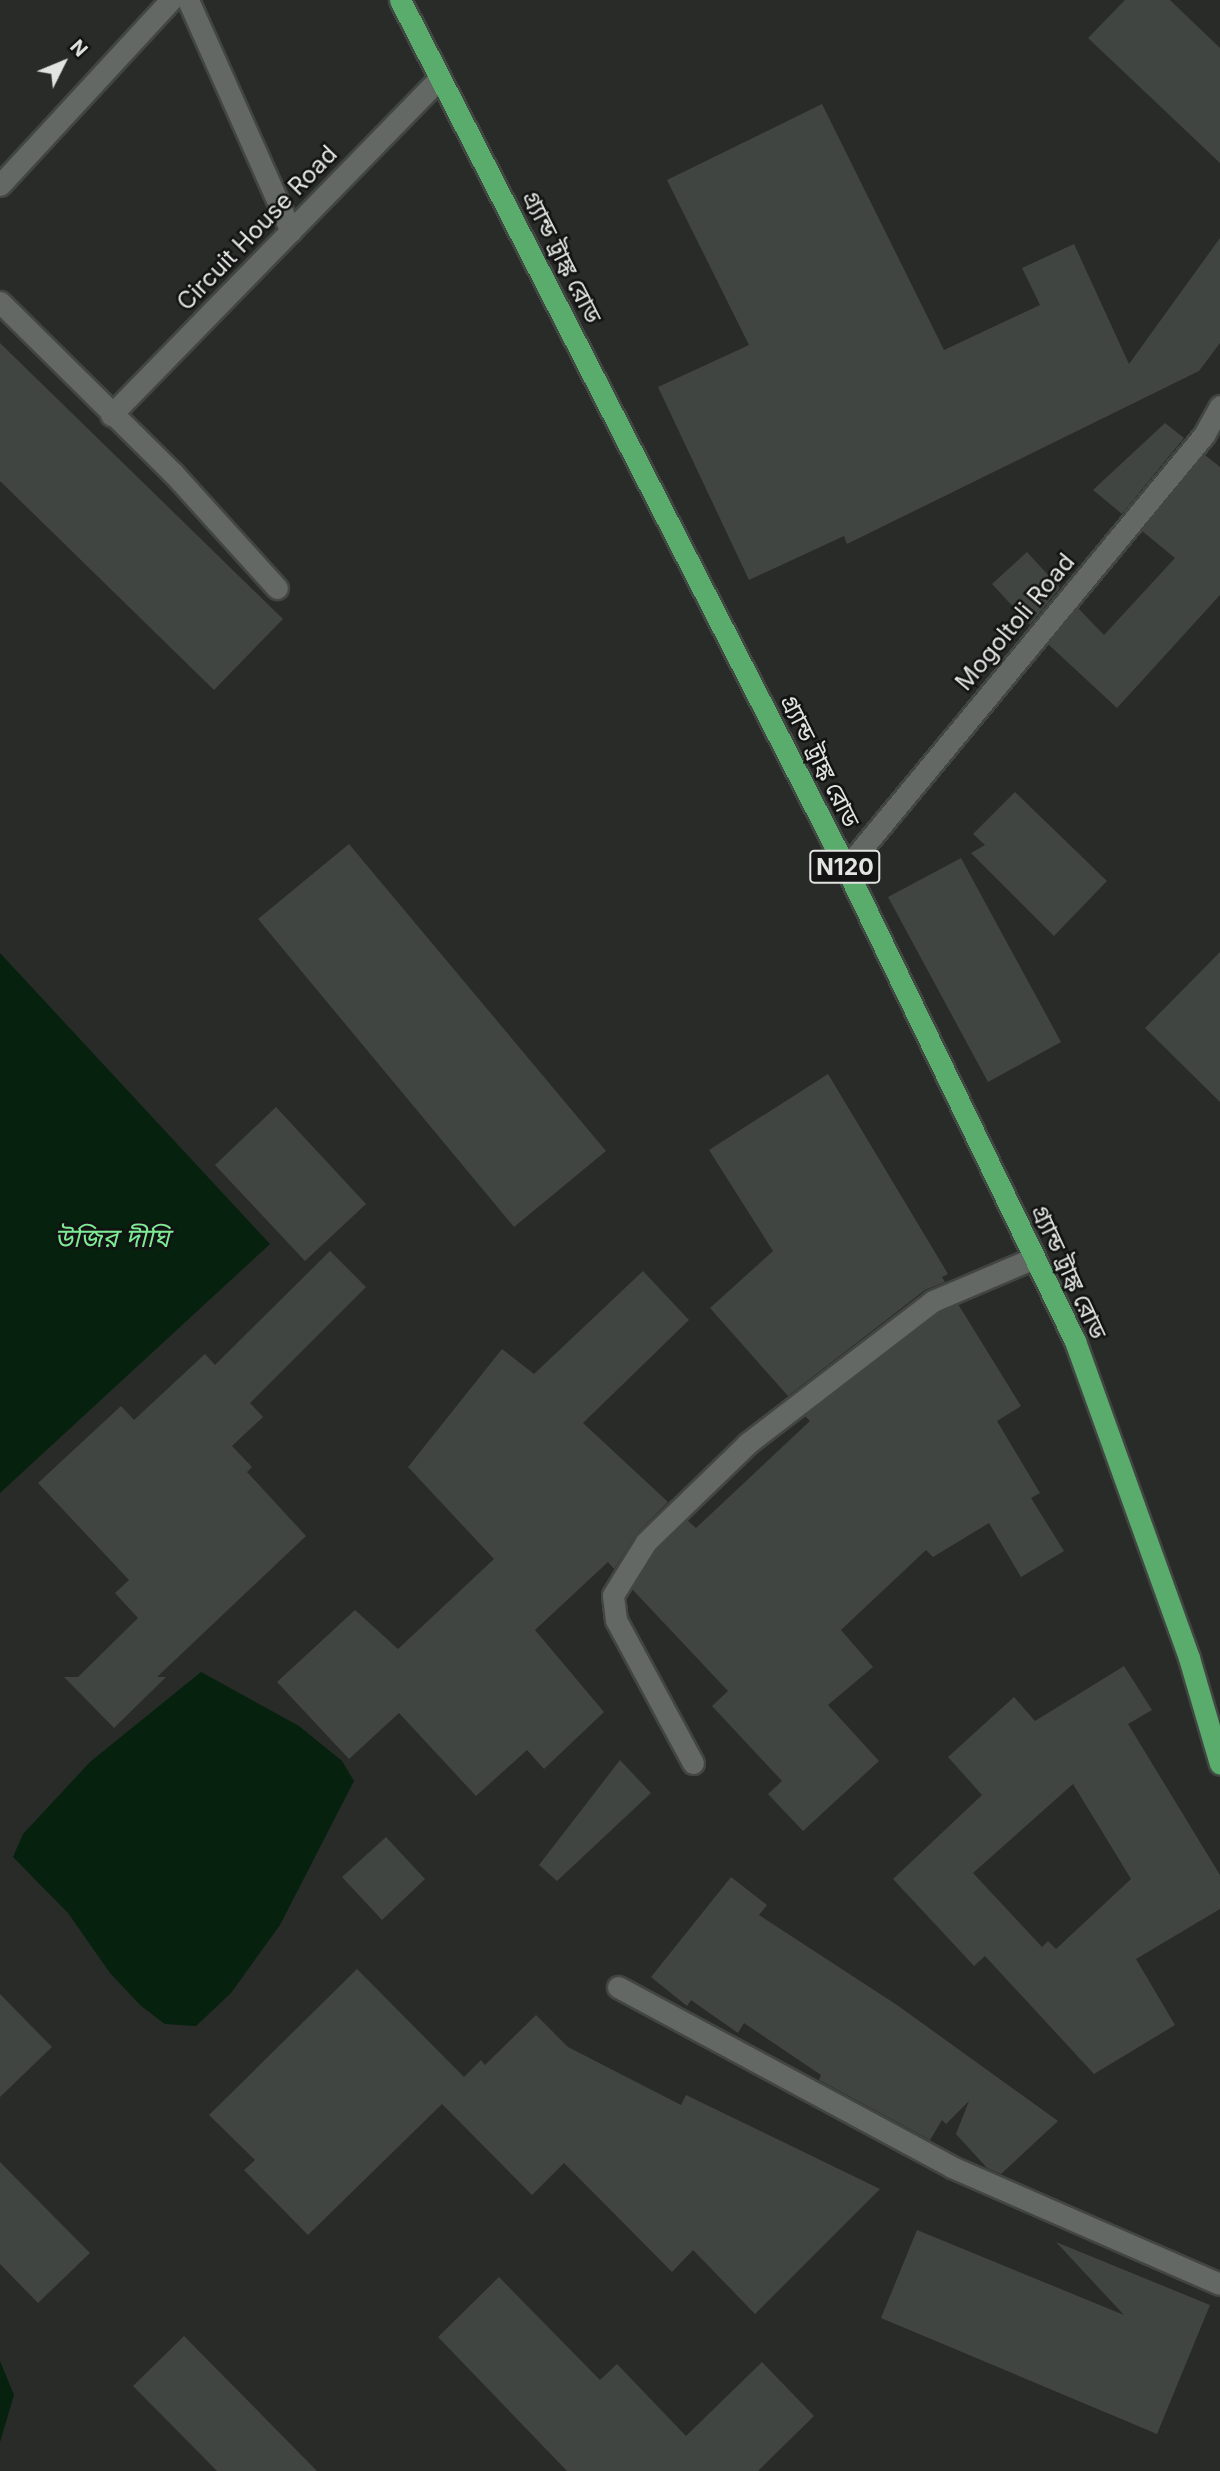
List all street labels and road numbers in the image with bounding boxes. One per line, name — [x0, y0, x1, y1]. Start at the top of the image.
street label: Circuit House Road — [171, 140, 343, 316]
street label: গ্র্যান্ড ট্রাঙ্ক রোড — [516, 186, 608, 328]
street label: Mogoltoli Road — [949, 548, 1081, 696]
street label: গ্র্যান্ড ট্রাঙ্ক রোড — [774, 690, 866, 832]
road number: N120 — [808, 848, 882, 887]
street label: গ্র্যান্ড ট্রাঙ্ক রোড — [1025, 1200, 1113, 1344]

